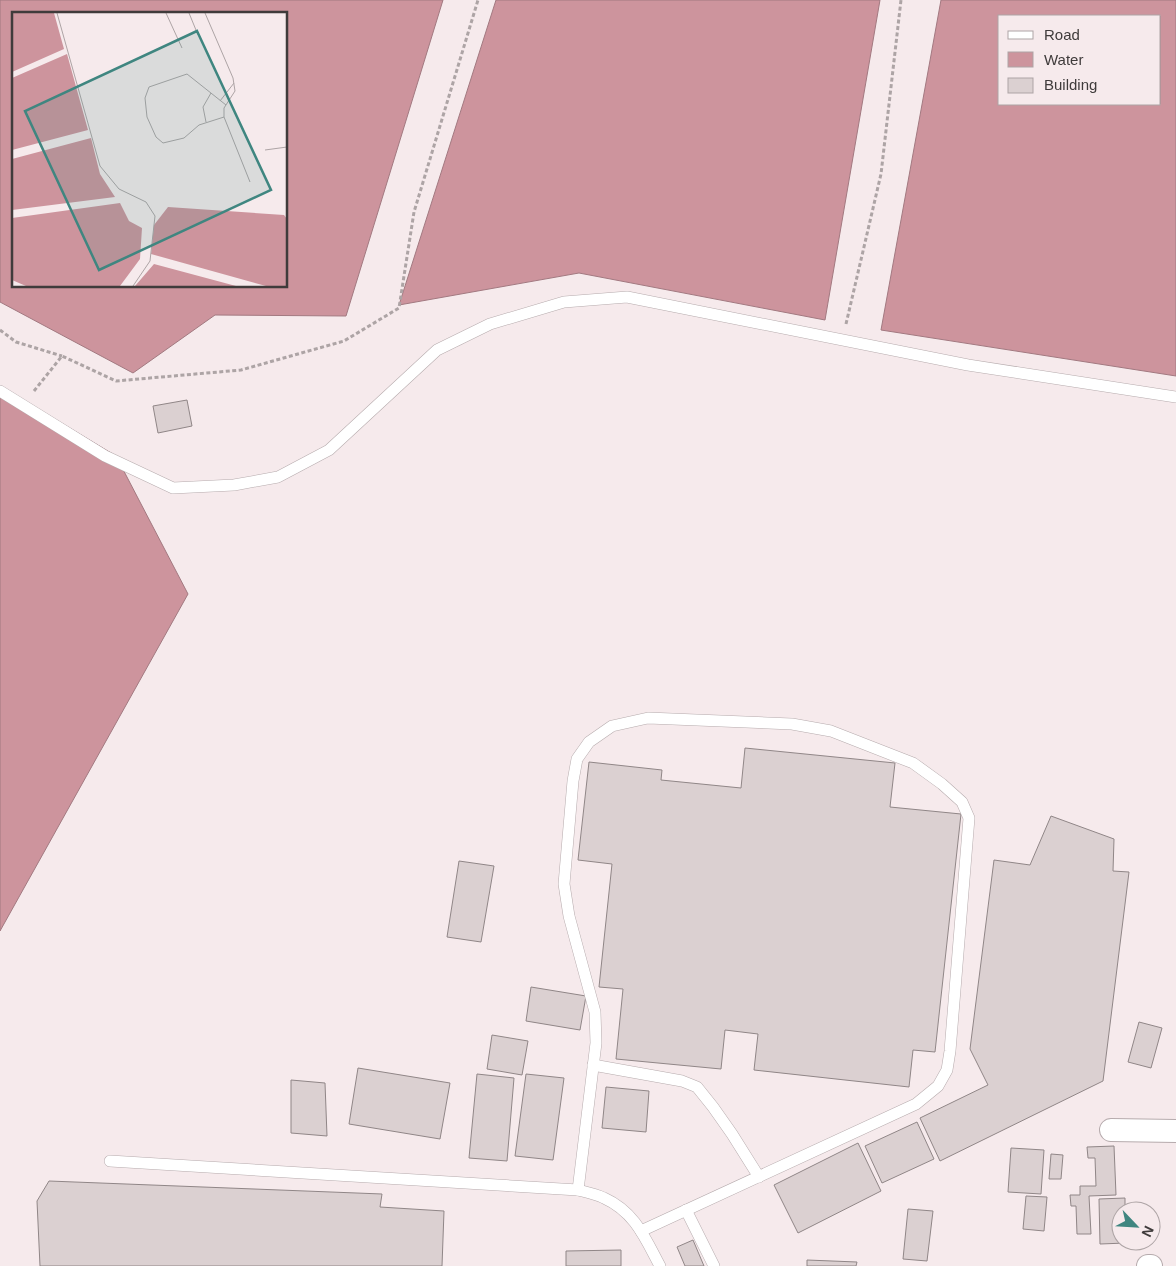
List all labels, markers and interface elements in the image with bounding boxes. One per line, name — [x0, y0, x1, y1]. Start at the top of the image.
inset map — [12, 12, 288, 288]
legend — [998, 15, 1161, 105]
text: Road — [1044, 26, 1080, 43]
text: Water — [1044, 51, 1083, 68]
text: Building — [1044, 76, 1097, 93]
north arrow — [1111, 1201, 1161, 1251]
text: N — [1138, 1224, 1157, 1239]

